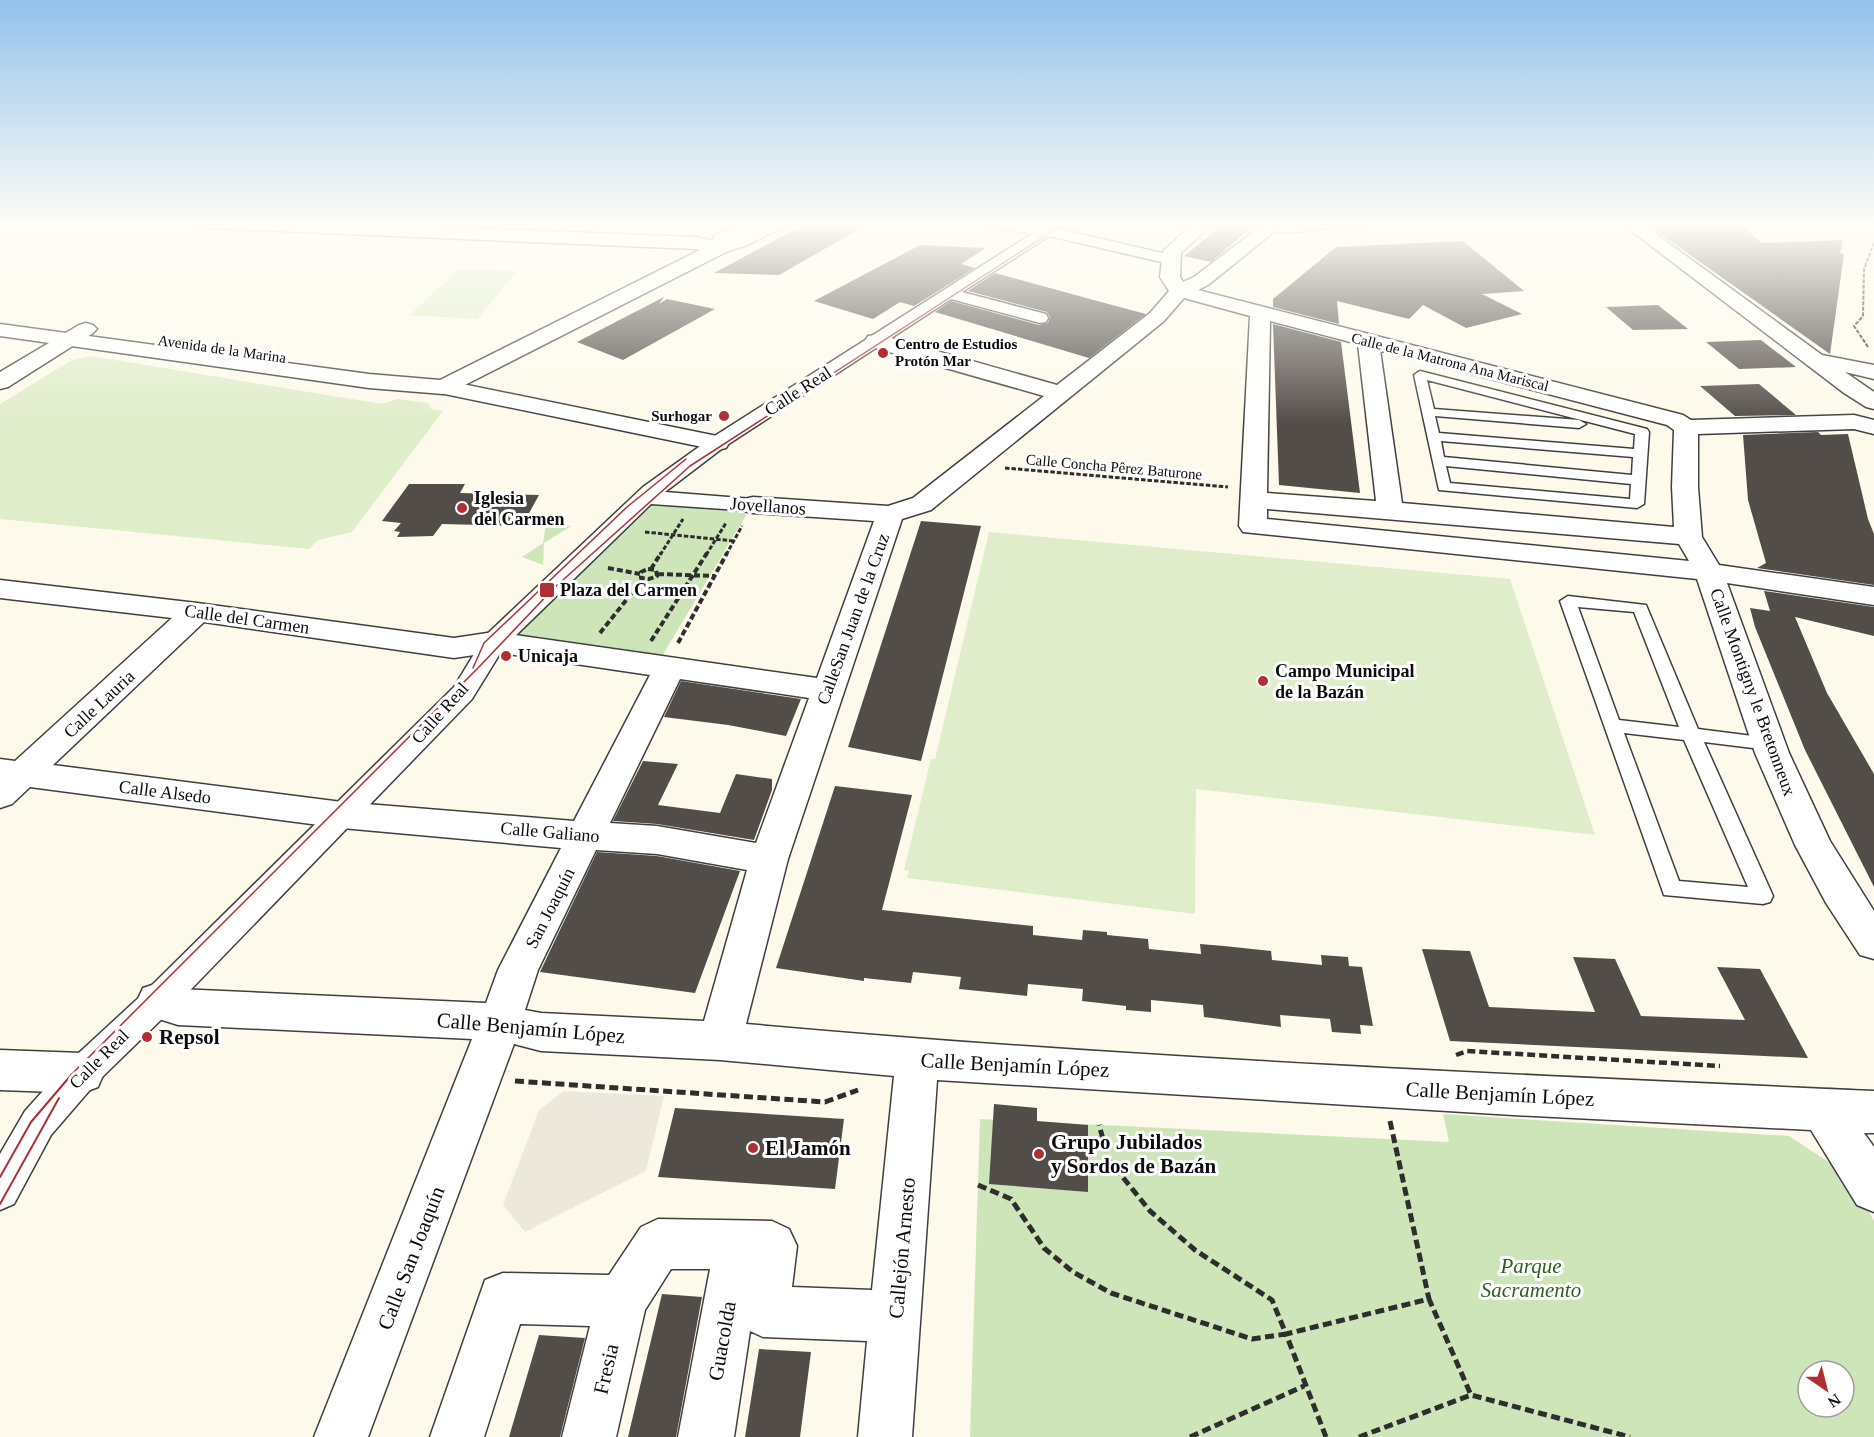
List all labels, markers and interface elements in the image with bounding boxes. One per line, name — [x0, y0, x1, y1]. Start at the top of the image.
street label: Calle de la Matrona Ana Mariscal — [1350, 330, 1550, 394]
street label: Avenida de la Marina — [157, 332, 287, 366]
place label: Centro de Estudios Protón Mar — [895, 336, 1017, 369]
marker: Centro de Estudios Protón Mar — [876, 346, 890, 360]
street label: Calle Real — [761, 362, 835, 420]
place label: Surhogar — [651, 408, 712, 424]
marker: Surhogar — [717, 409, 731, 423]
street label: Calle Concha Pêrez Baturone — [1025, 451, 1203, 483]
place label: Iglesia del Carmen — [474, 488, 564, 529]
street label: Jovellanos — [729, 493, 807, 519]
marker: Iglesia del Carmen — [455, 501, 469, 515]
street label: CalleSan Juan de la Cruz — [813, 531, 893, 707]
place label: Plaza del Carmen — [560, 580, 697, 600]
marker: Plaza del Carmen — [538, 581, 556, 599]
street label: Calle Montigny le Bretonneux — [1706, 585, 1800, 799]
street label: Calle del Carmen — [183, 600, 311, 638]
place label: Unicaja — [518, 646, 578, 666]
marker: Unicaja — [499, 649, 513, 663]
place label: Campo Municipal de la Bazán — [1275, 661, 1415, 702]
street label: Calle Lauria — [59, 666, 139, 742]
marker: Campo Municipal de la Bazán — [1256, 674, 1270, 688]
street label: Calle Real — [407, 678, 473, 748]
street label: Calle Alsedo — [118, 776, 212, 808]
street label: Calle Galiano — [500, 818, 600, 846]
street label: San Joaquín — [521, 864, 579, 952]
street label: Calle Benjamín López — [436, 1008, 626, 1048]
street label: Calle Real — [65, 1025, 133, 1093]
place label: Repsol — [159, 1025, 220, 1049]
marker: Repsol — [140, 1030, 154, 1044]
street label: Calle Benjamín López — [920, 1048, 1110, 1082]
street label: Calle Benjamín López — [1405, 1077, 1595, 1111]
place label: Grupo Jubilados y Sordos de Bazán — [1051, 1130, 1216, 1178]
place label: El Jamón — [765, 1136, 851, 1160]
marker: El Jamón — [746, 1141, 760, 1155]
marker: Grupo Jubilados y Sordos de Bazán — [1032, 1147, 1046, 1161]
street label: Callejón Arnesto — [884, 1176, 920, 1320]
street label: Calle San Joaquín — [373, 1182, 450, 1333]
park label: Parque Sacramento — [1481, 1254, 1581, 1302]
street label: Guacolda — [703, 1299, 741, 1383]
street label: Fresia — [589, 1341, 624, 1397]
north arrow — [1796, 1359, 1856, 1419]
text: N — [1824, 1391, 1844, 1411]

